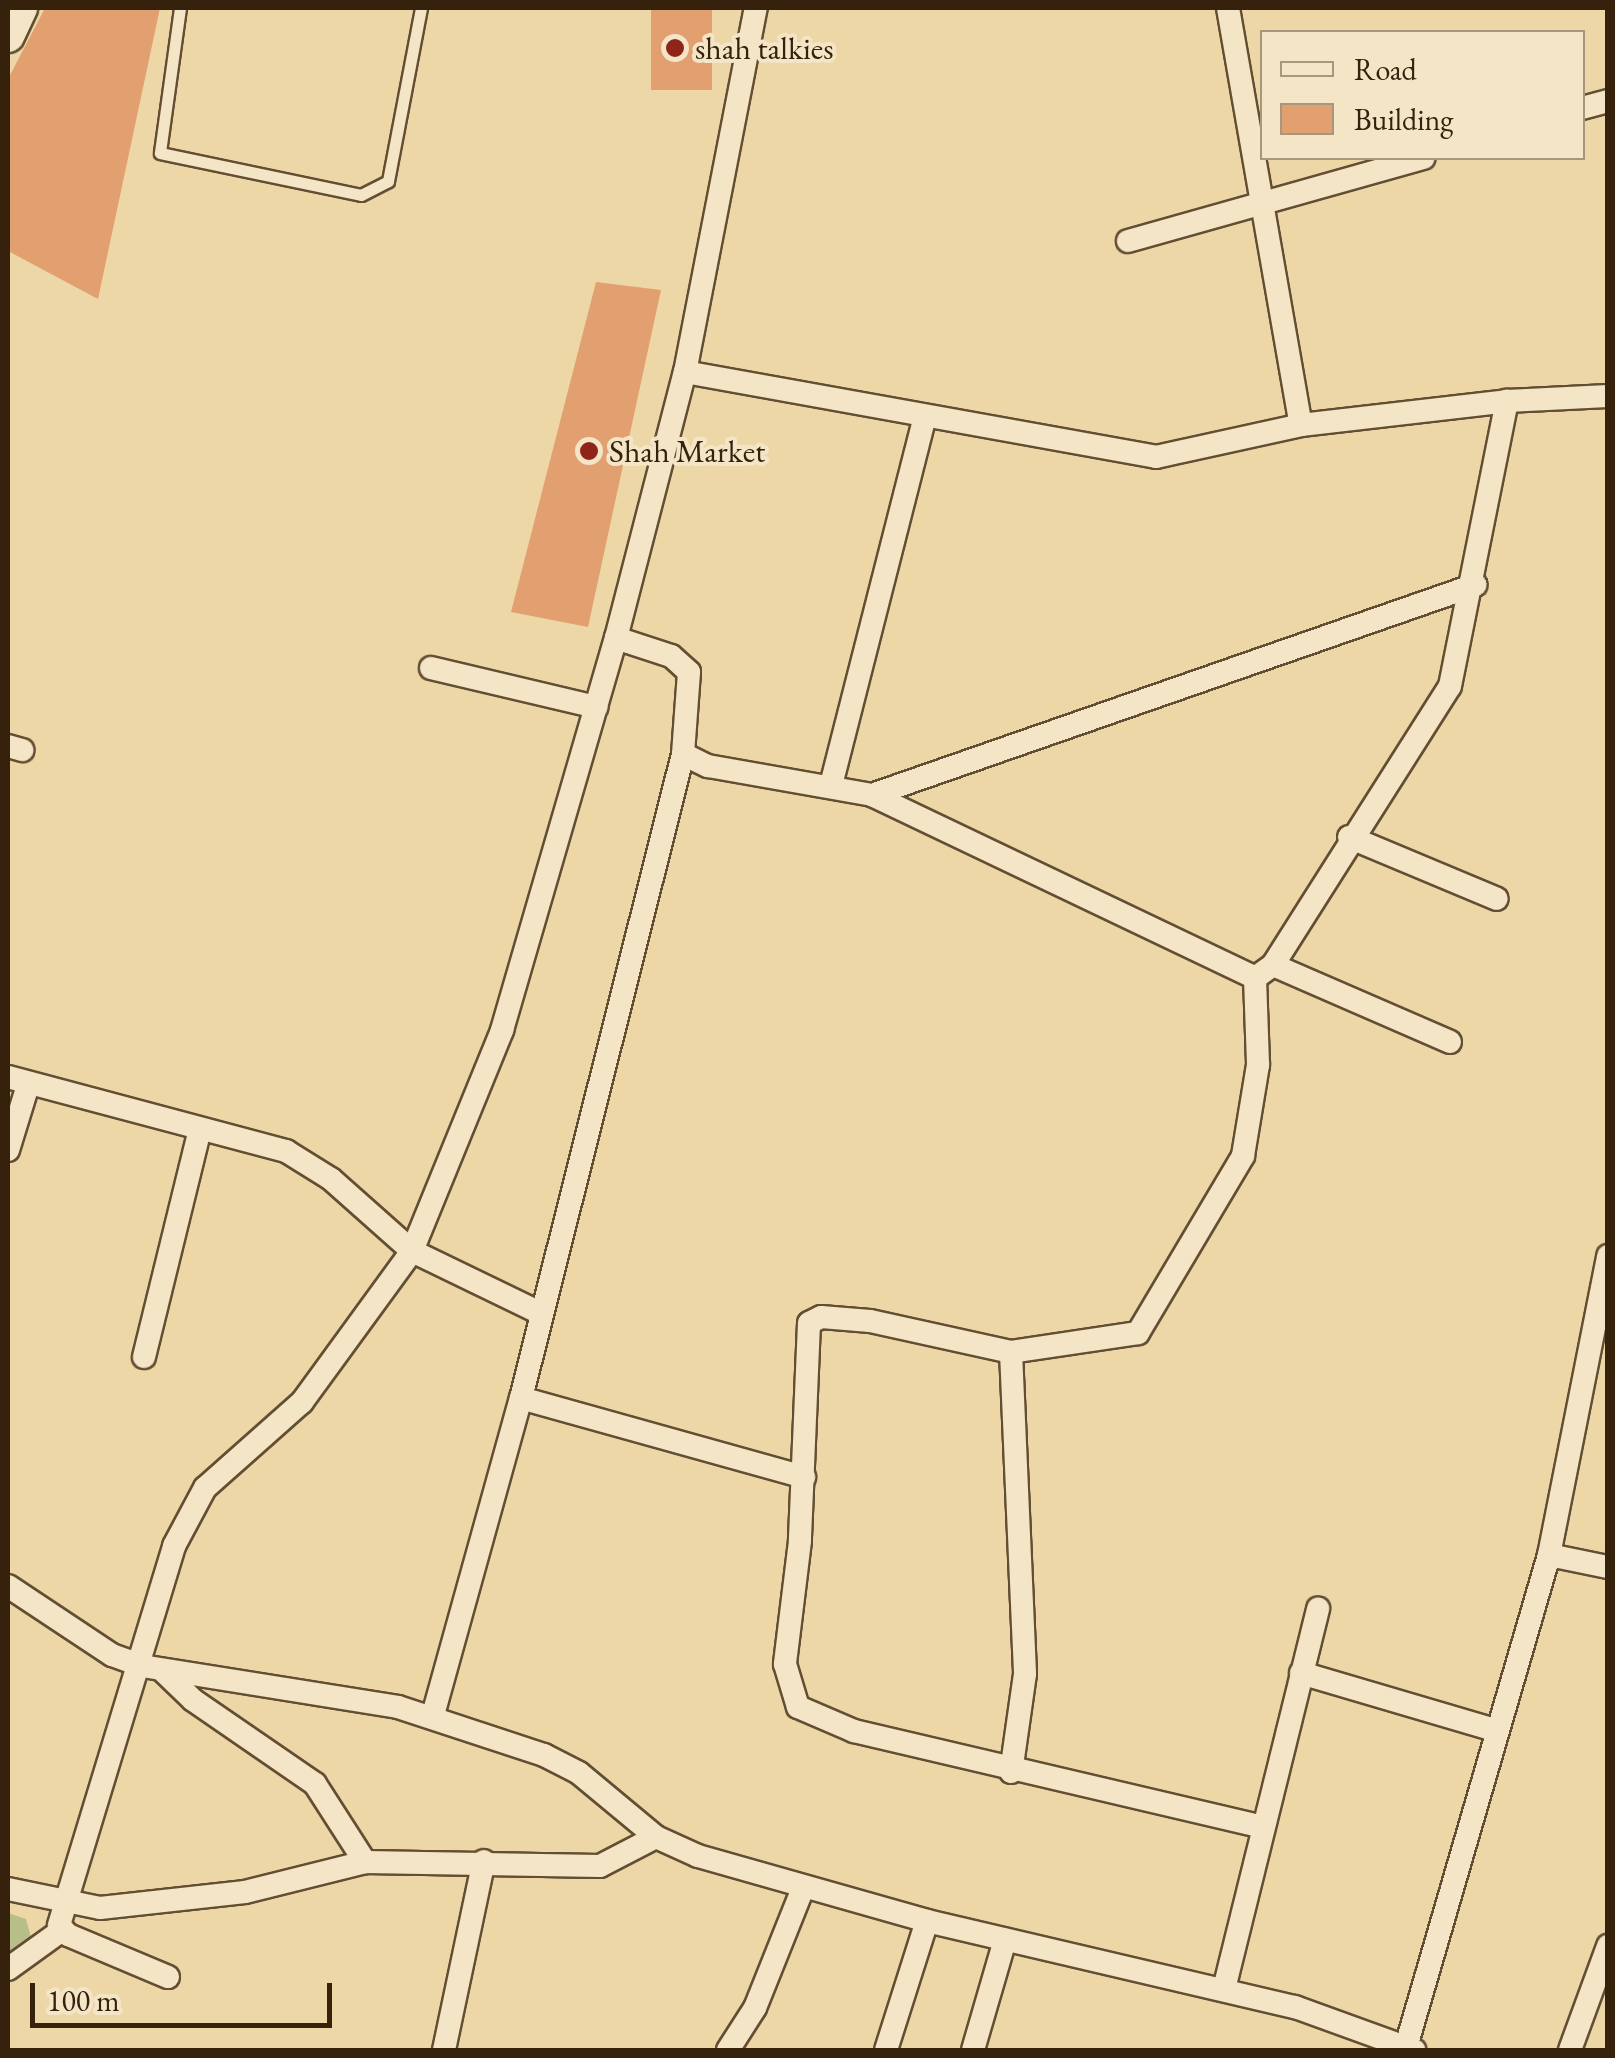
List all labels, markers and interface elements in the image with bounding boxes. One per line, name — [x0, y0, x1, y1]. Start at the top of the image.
place label: shah talkies — [695, 29, 834, 67]
legend — [1260, 30, 1585, 160]
marker: shah talkies — [664, 37, 686, 59]
text: Road — [1354, 50, 1417, 89]
text: Building — [1354, 100, 1453, 139]
place label: Shah Market — [609, 432, 765, 470]
marker: Shah Market — [578, 440, 600, 462]
scale bar — [35, 1963, 338, 2025]
text: 100 m — [47, 1981, 120, 2020]

